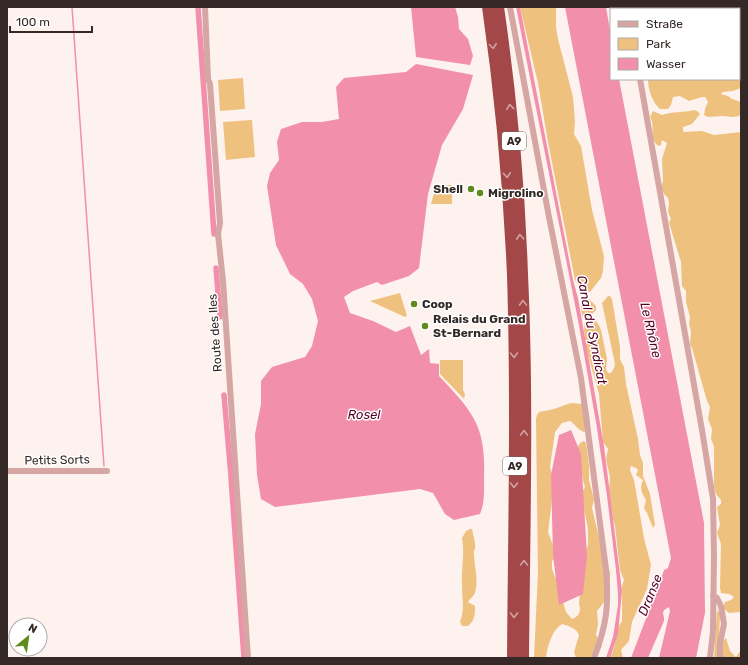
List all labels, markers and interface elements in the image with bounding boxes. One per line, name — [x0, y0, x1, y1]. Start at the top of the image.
scale bar — [10, 8, 92, 34]
legend — [610, 8, 740, 80]
text: 100 m — [16, 15, 50, 29]
text: Straße — [646, 17, 683, 31]
text: Park — [646, 37, 672, 51]
one-way arrow — [488, 43, 497, 49]
text: Wasser — [646, 57, 686, 71]
one-way arrow — [506, 104, 515, 110]
road number: A9 — [502, 132, 526, 150]
one-way arrow — [502, 172, 511, 178]
place label: Shell — [433, 182, 463, 196]
marker: Shell — [466, 184, 476, 194]
place label: Migrolino — [488, 186, 544, 200]
marker: Migrolino — [475, 188, 485, 198]
one-way arrow — [516, 234, 525, 240]
water label: Canal du Syndicat — [574, 274, 610, 387]
street label: Route des Iles — [205, 294, 225, 372]
place label: Coop — [422, 297, 453, 311]
marker: Coop — [409, 299, 419, 309]
one-way arrow — [519, 300, 527, 306]
water label: Le Rhône — [637, 301, 665, 359]
place label: Relais du Grand St-Bernard — [433, 312, 526, 340]
marker: Relais du Grand St-Bernard — [420, 321, 430, 331]
one-way arrow — [510, 352, 519, 358]
water label: Rosel — [348, 407, 381, 422]
one-way arrow — [520, 430, 528, 436]
street label: Petits Sorts — [24, 452, 90, 468]
road number: A9 — [503, 457, 527, 475]
one-way arrow — [510, 482, 519, 488]
one-way arrow — [520, 560, 528, 566]
water label: Dranse — [635, 572, 665, 618]
one-way arrow — [509, 612, 518, 618]
north arrow — [8, 617, 48, 657]
text: N — [26, 621, 39, 636]

